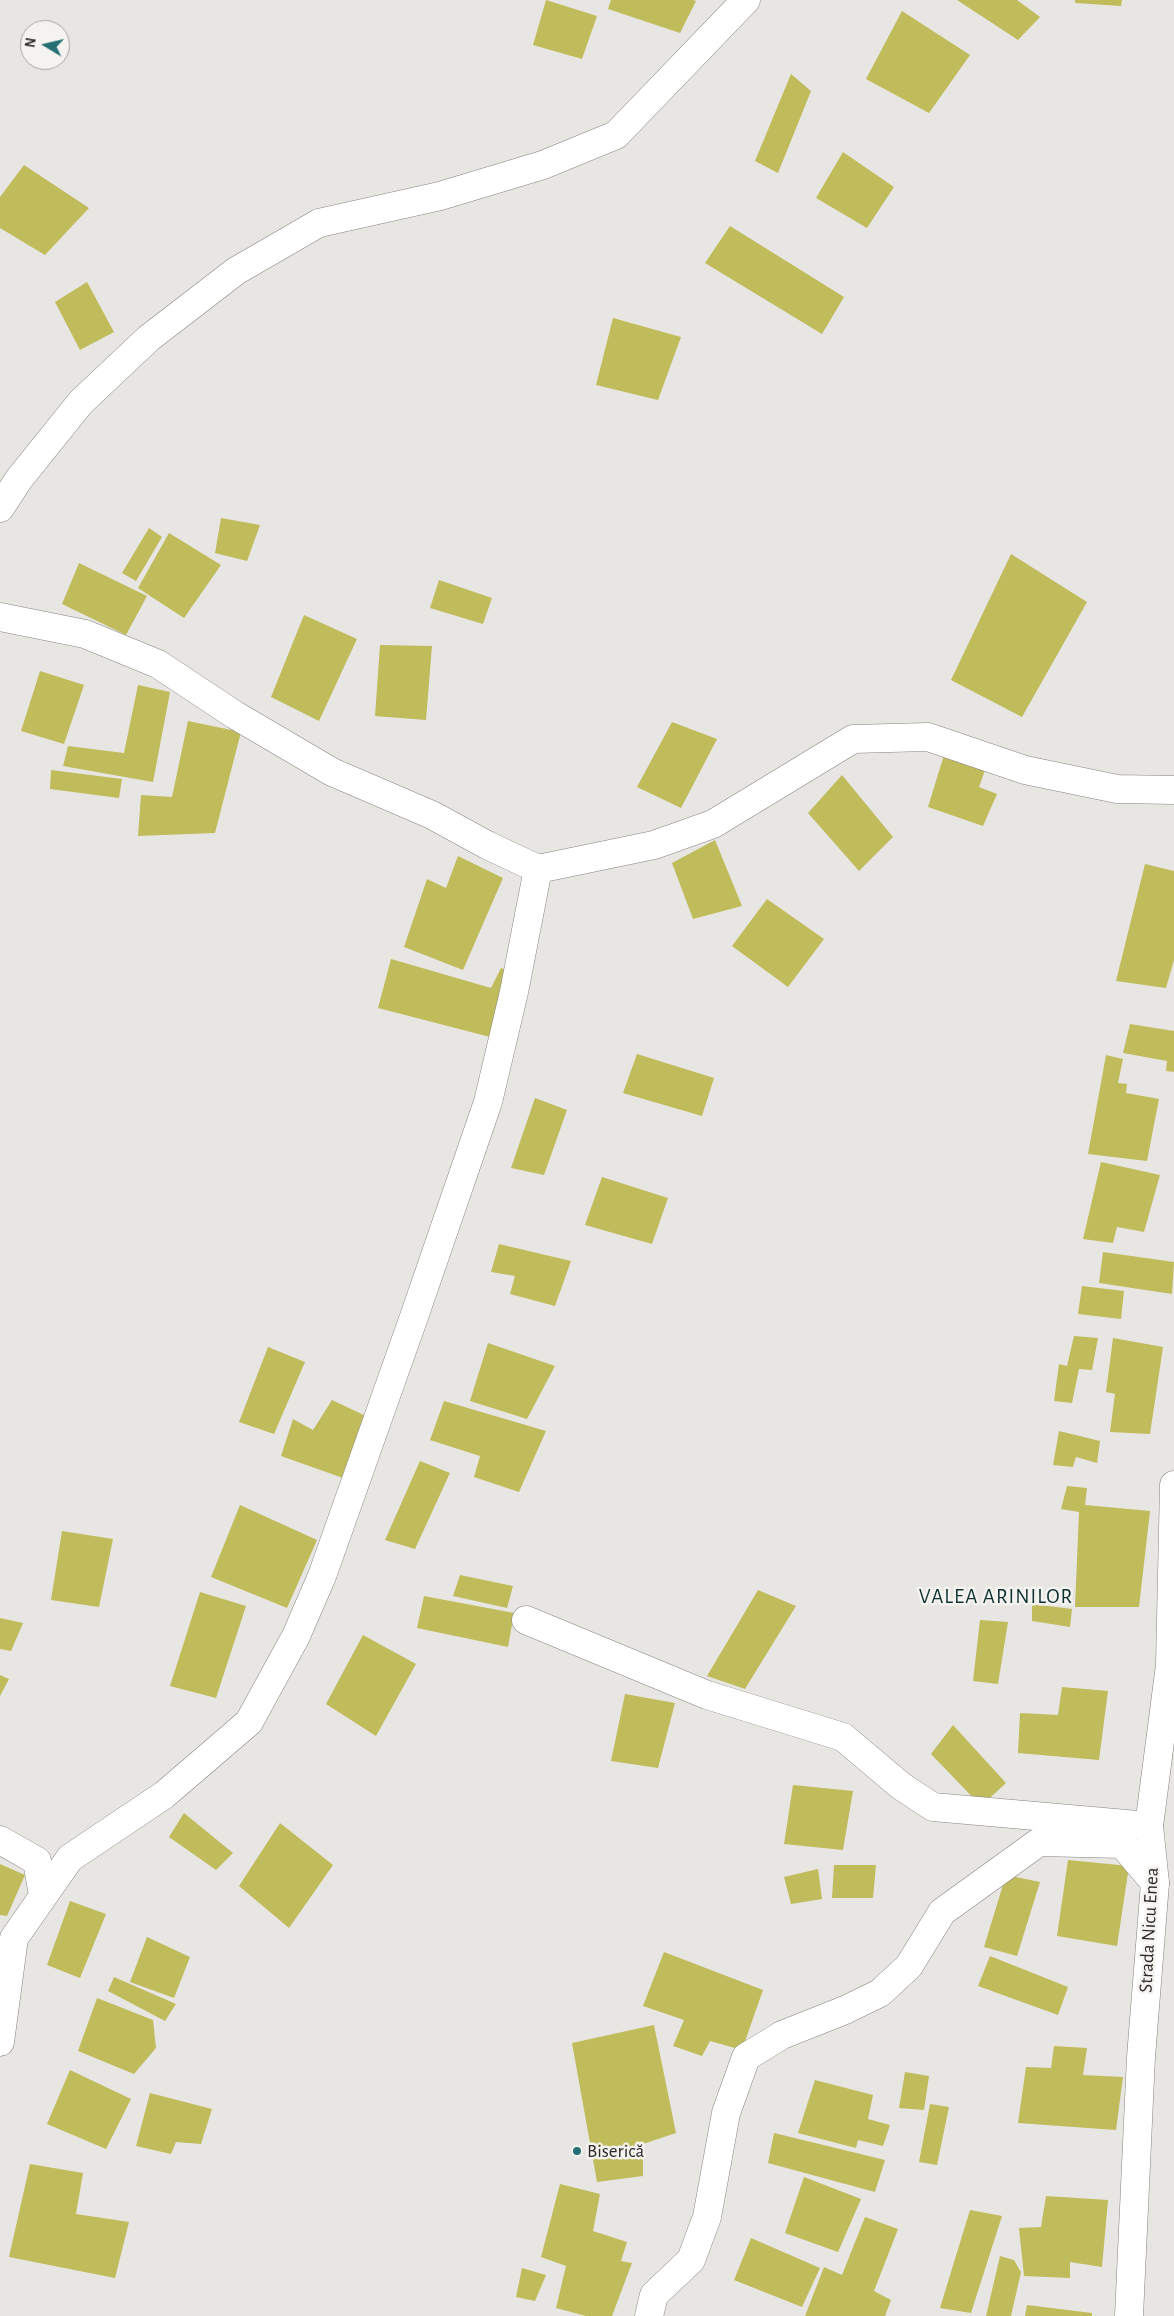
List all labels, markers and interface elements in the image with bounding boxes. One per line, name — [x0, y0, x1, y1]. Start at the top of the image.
north arrow — [20, 20, 70, 70]
text: N — [23, 37, 39, 49]
district label: VALEA ARINILOR — [917, 1584, 1075, 1610]
street label: Strada Nicu Enea — [1134, 1867, 1164, 1993]
place label: Biserică — [587, 2140, 644, 2162]
marker: Biserică — [571, 2145, 583, 2157]

